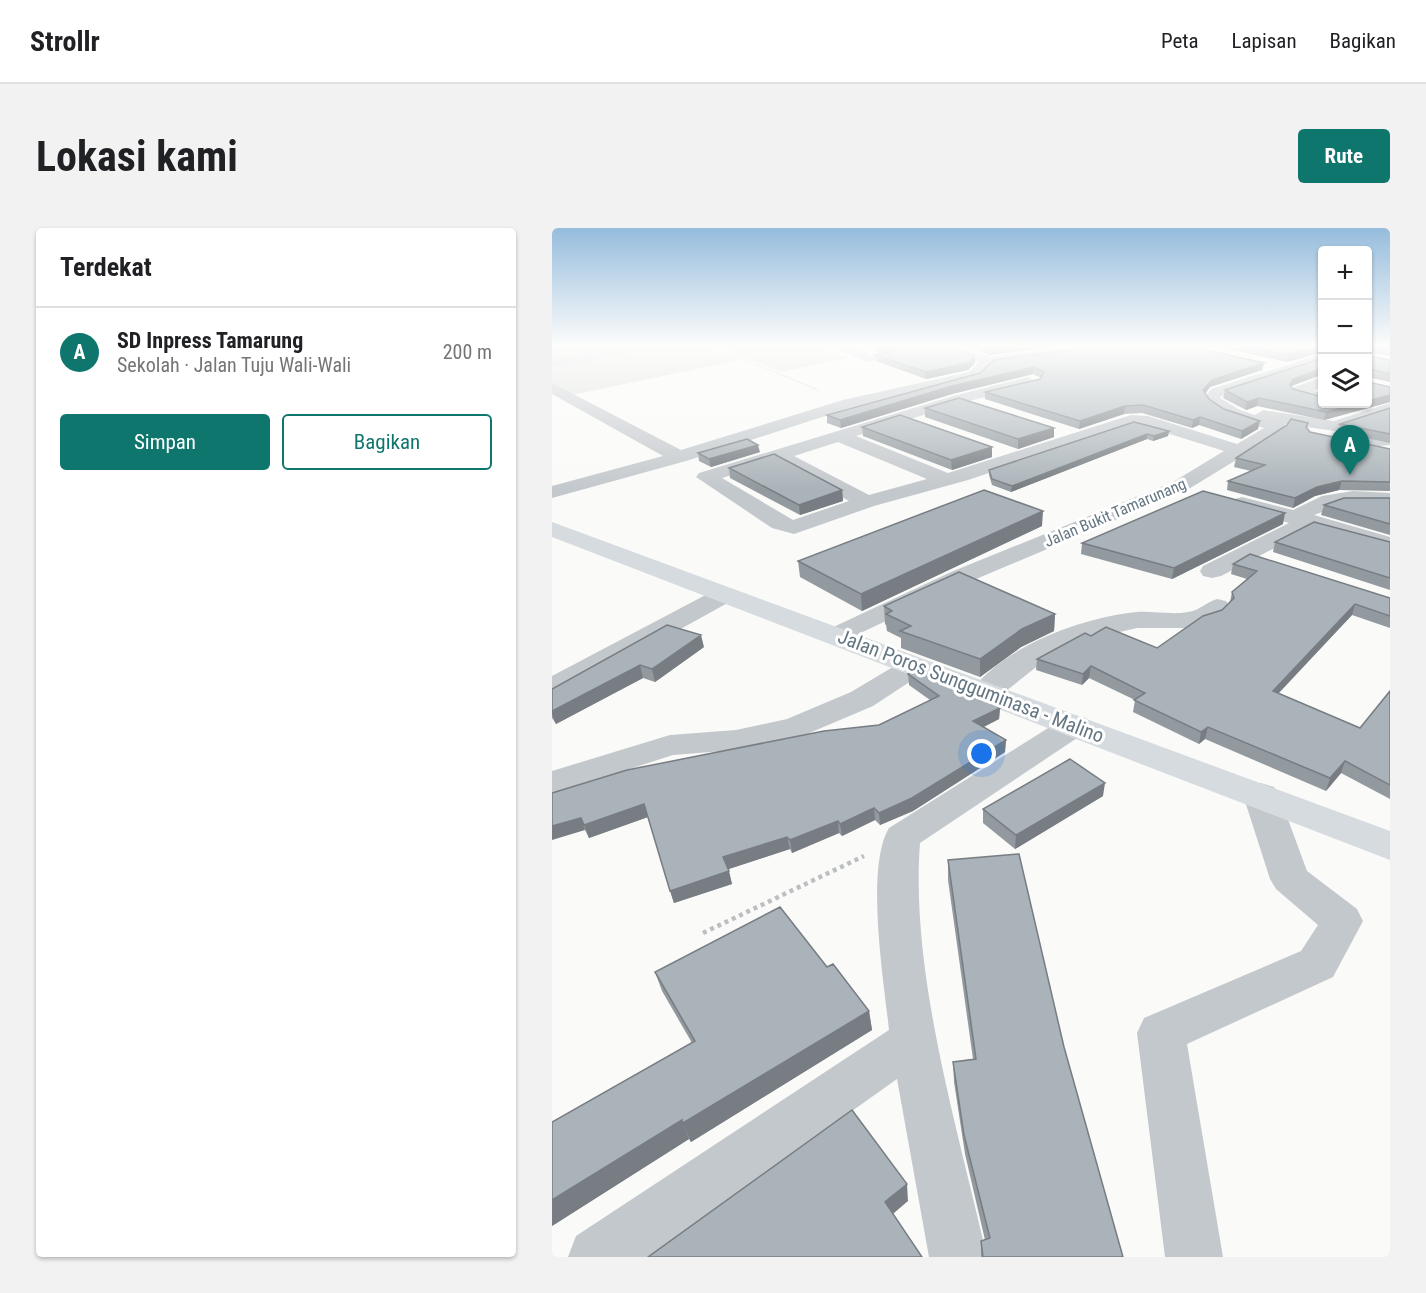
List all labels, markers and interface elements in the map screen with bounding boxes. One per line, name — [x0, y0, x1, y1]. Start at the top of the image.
text: Strollr — [30, 25, 100, 58]
text: Peta — [1161, 29, 1199, 53]
text: Lapisan — [1232, 29, 1297, 53]
text: Bagikan — [1330, 29, 1396, 53]
button: Rute — [1298, 129, 1390, 183]
text: Lokasi kami — [36, 132, 238, 181]
map controls — [1318, 246, 1372, 408]
button: + — [1318, 246, 1372, 300]
text: Terdekat — [60, 252, 152, 282]
button: − — [1318, 300, 1372, 354]
text: SD Inpress Tamarung — [117, 328, 303, 353]
text: A — [74, 340, 85, 364]
text: 200 m — [443, 340, 492, 364]
text: Sekolah · Jalan Tuju Wali-Wali — [117, 353, 351, 377]
button: layers — [1318, 354, 1372, 408]
button: Simpan — [60, 414, 270, 470]
button: Bagikan — [282, 414, 492, 470]
pin: A — [1330, 426, 1370, 475]
street label: Jalan Bukit Tamarunang — [1041, 474, 1189, 551]
street label: Jalan Poros Sungguminasa - Malino — [835, 624, 1107, 748]
your location — [967, 739, 996, 768]

